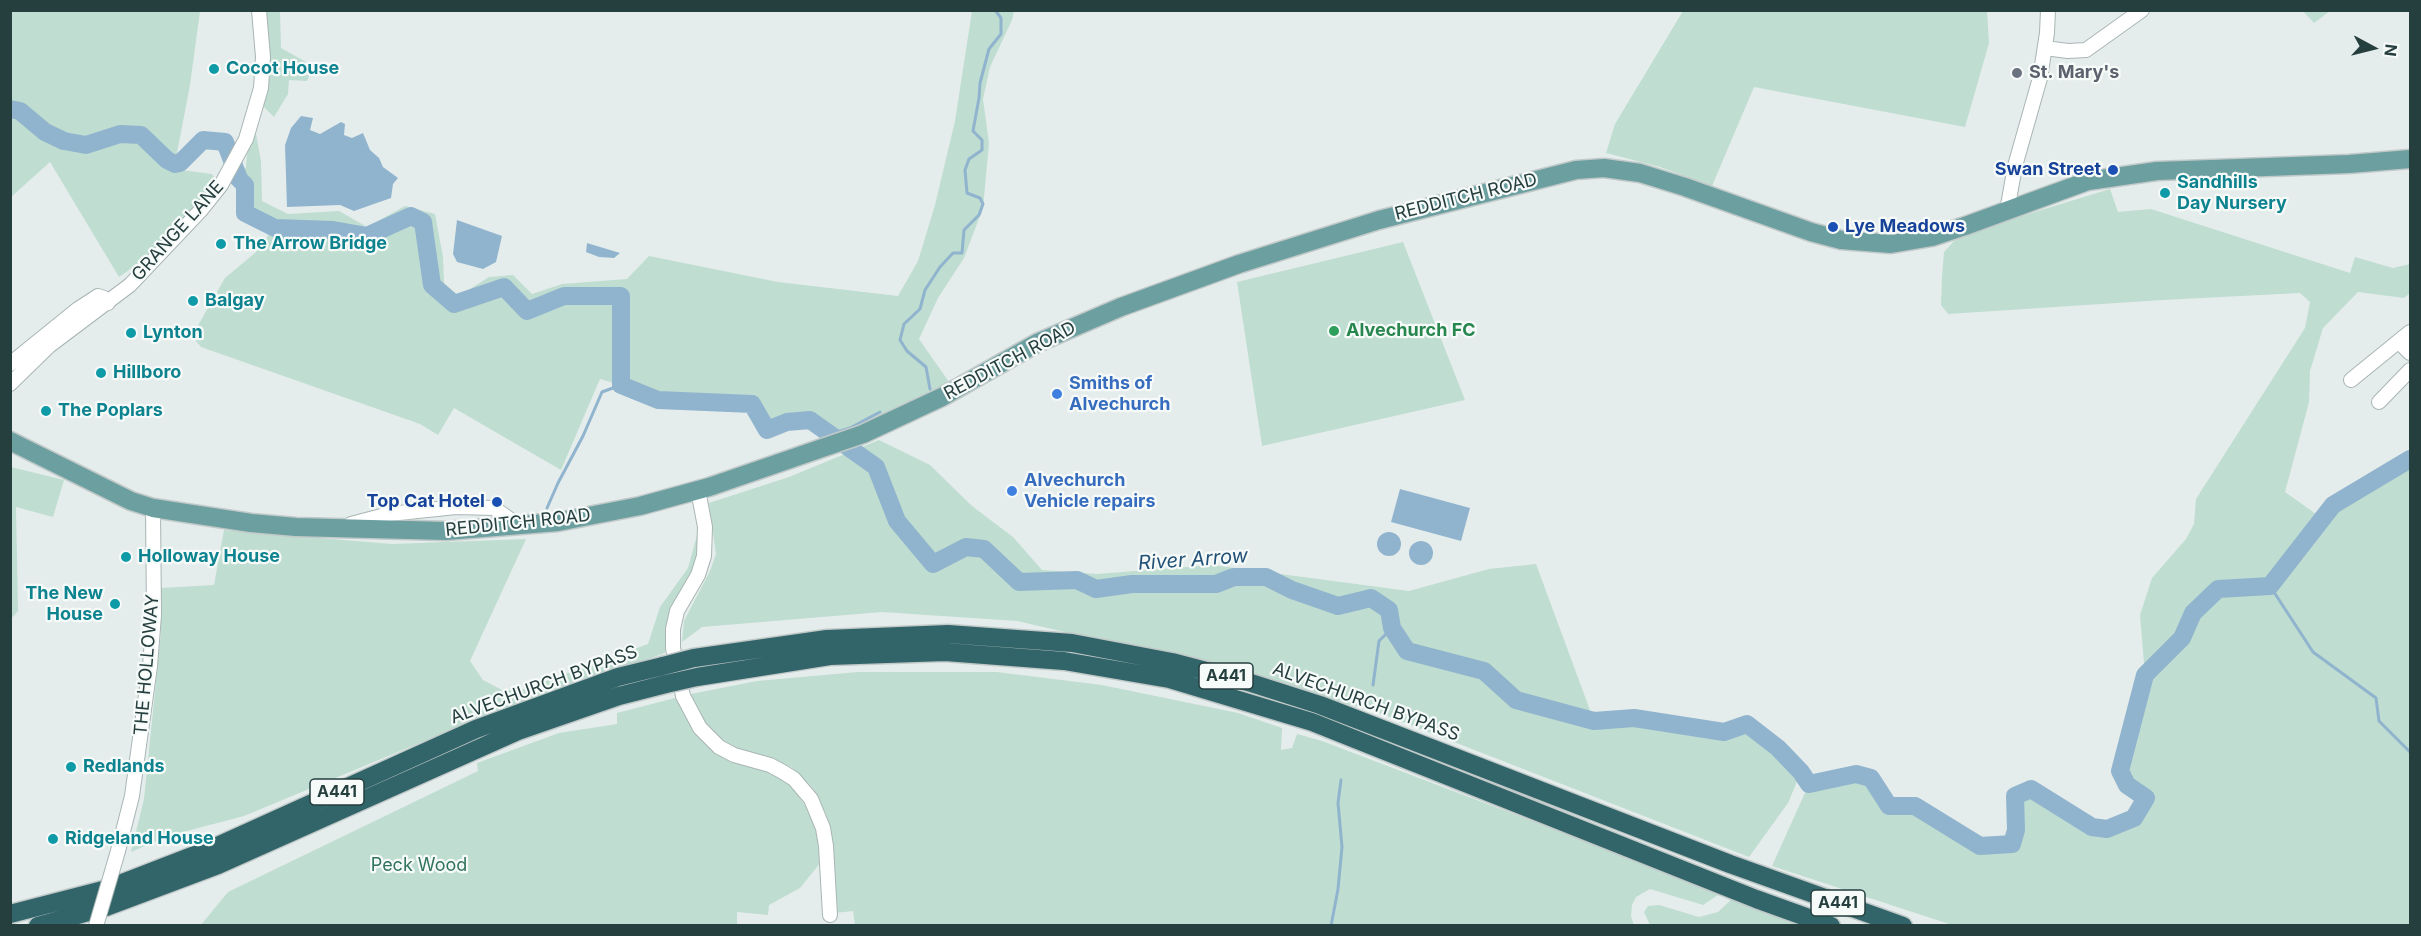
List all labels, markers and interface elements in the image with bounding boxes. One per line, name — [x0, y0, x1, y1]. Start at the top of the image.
north arrow — [2343, 18, 2403, 78]
text: N — [2380, 43, 2402, 57]
place label: Cocot House — [226, 58, 339, 80]
marker: Cocot House — [207, 62, 221, 76]
place label: St. Mary's — [2029, 62, 2119, 84]
marker: St. Mary's — [2010, 66, 2024, 80]
place label: Swan Street — [1995, 159, 2101, 181]
marker: Swan Street — [2106, 163, 2120, 177]
street label: REDDITCH ROAD — [1393, 169, 1539, 225]
place label: Sandhills Day Nursery — [2177, 172, 2287, 214]
street label: GRANGE LANE — [127, 176, 229, 286]
marker: Sandhills Day Nursery — [2158, 186, 2172, 200]
place label: Lye Meadows — [1845, 216, 1965, 238]
marker: Lye Meadows — [1826, 220, 1840, 234]
place label: The Arrow Bridge — [233, 233, 387, 255]
marker: The Arrow Bridge — [214, 237, 228, 251]
place label: Balgay — [205, 290, 265, 312]
marker: Balgay — [186, 294, 200, 308]
street label: REDDITCH ROAD — [940, 317, 1080, 405]
place label: Alvechurch FC — [1346, 320, 1476, 342]
place label: Lynton — [143, 322, 203, 344]
marker: Alvechurch FC — [1327, 324, 1341, 338]
marker: Lynton — [124, 326, 138, 340]
place label: Hillboro — [113, 362, 181, 384]
marker: Hillboro — [94, 366, 108, 380]
place label: Smiths of Alvechurch — [1069, 373, 1170, 416]
marker: Smiths of Alvechurch — [1050, 387, 1064, 401]
place label: The Poplars — [58, 400, 163, 422]
marker: The Poplars — [39, 404, 53, 418]
place label: Alvechurch Vehicle repairs — [1024, 470, 1155, 512]
marker: Alvechurch Vehicle repairs — [1005, 484, 1019, 498]
place label: Top Cat Hotel — [367, 491, 485, 513]
marker: Top Cat Hotel — [490, 495, 504, 509]
street label: REDDITCH ROAD — [444, 505, 592, 541]
water label: River Arrow — [1137, 544, 1249, 576]
place label: Holloway House — [138, 546, 280, 568]
marker: Holloway House — [119, 550, 133, 564]
place label: The New House — [25, 583, 103, 626]
street label: THE HOLLOWAY — [130, 594, 164, 736]
marker: The New House — [108, 597, 122, 611]
street label: ALVECHURCH BYPASS — [448, 641, 640, 729]
street label: ALVECHURCH BYPASS — [1270, 658, 1462, 746]
road number: A441 — [1199, 663, 1253, 689]
place label: Redlands — [83, 756, 165, 778]
marker: Redlands — [64, 760, 78, 774]
road number: A441 — [310, 779, 364, 805]
place label: Ridgeland House — [65, 828, 214, 850]
marker: Ridgeland House — [46, 832, 60, 846]
park label: Peck Wood — [371, 855, 467, 877]
road number: A441 — [1811, 890, 1865, 916]

